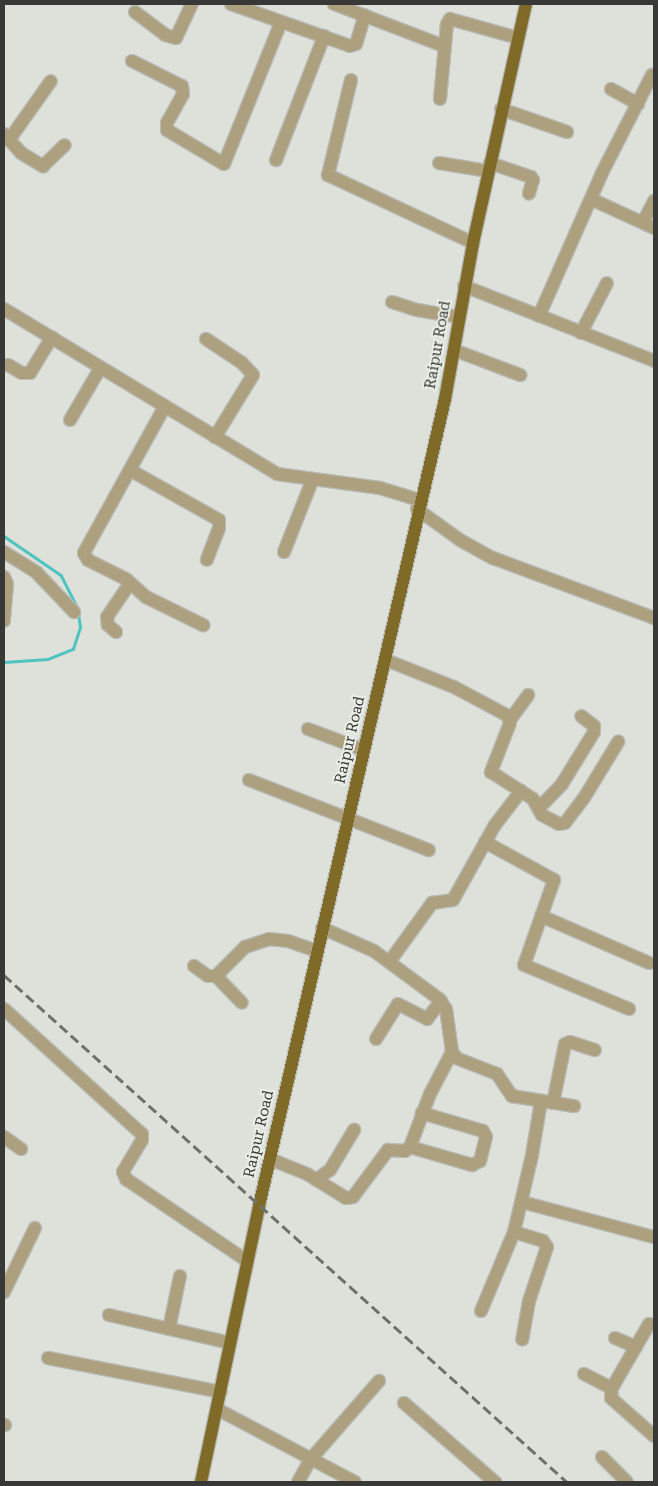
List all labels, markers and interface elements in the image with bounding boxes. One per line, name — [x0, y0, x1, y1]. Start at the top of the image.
street label: Raipur Road — [421, 300, 455, 390]
street label: Raipur Road — [331, 695, 369, 785]
street label: Raipur Road — [240, 1089, 278, 1179]

